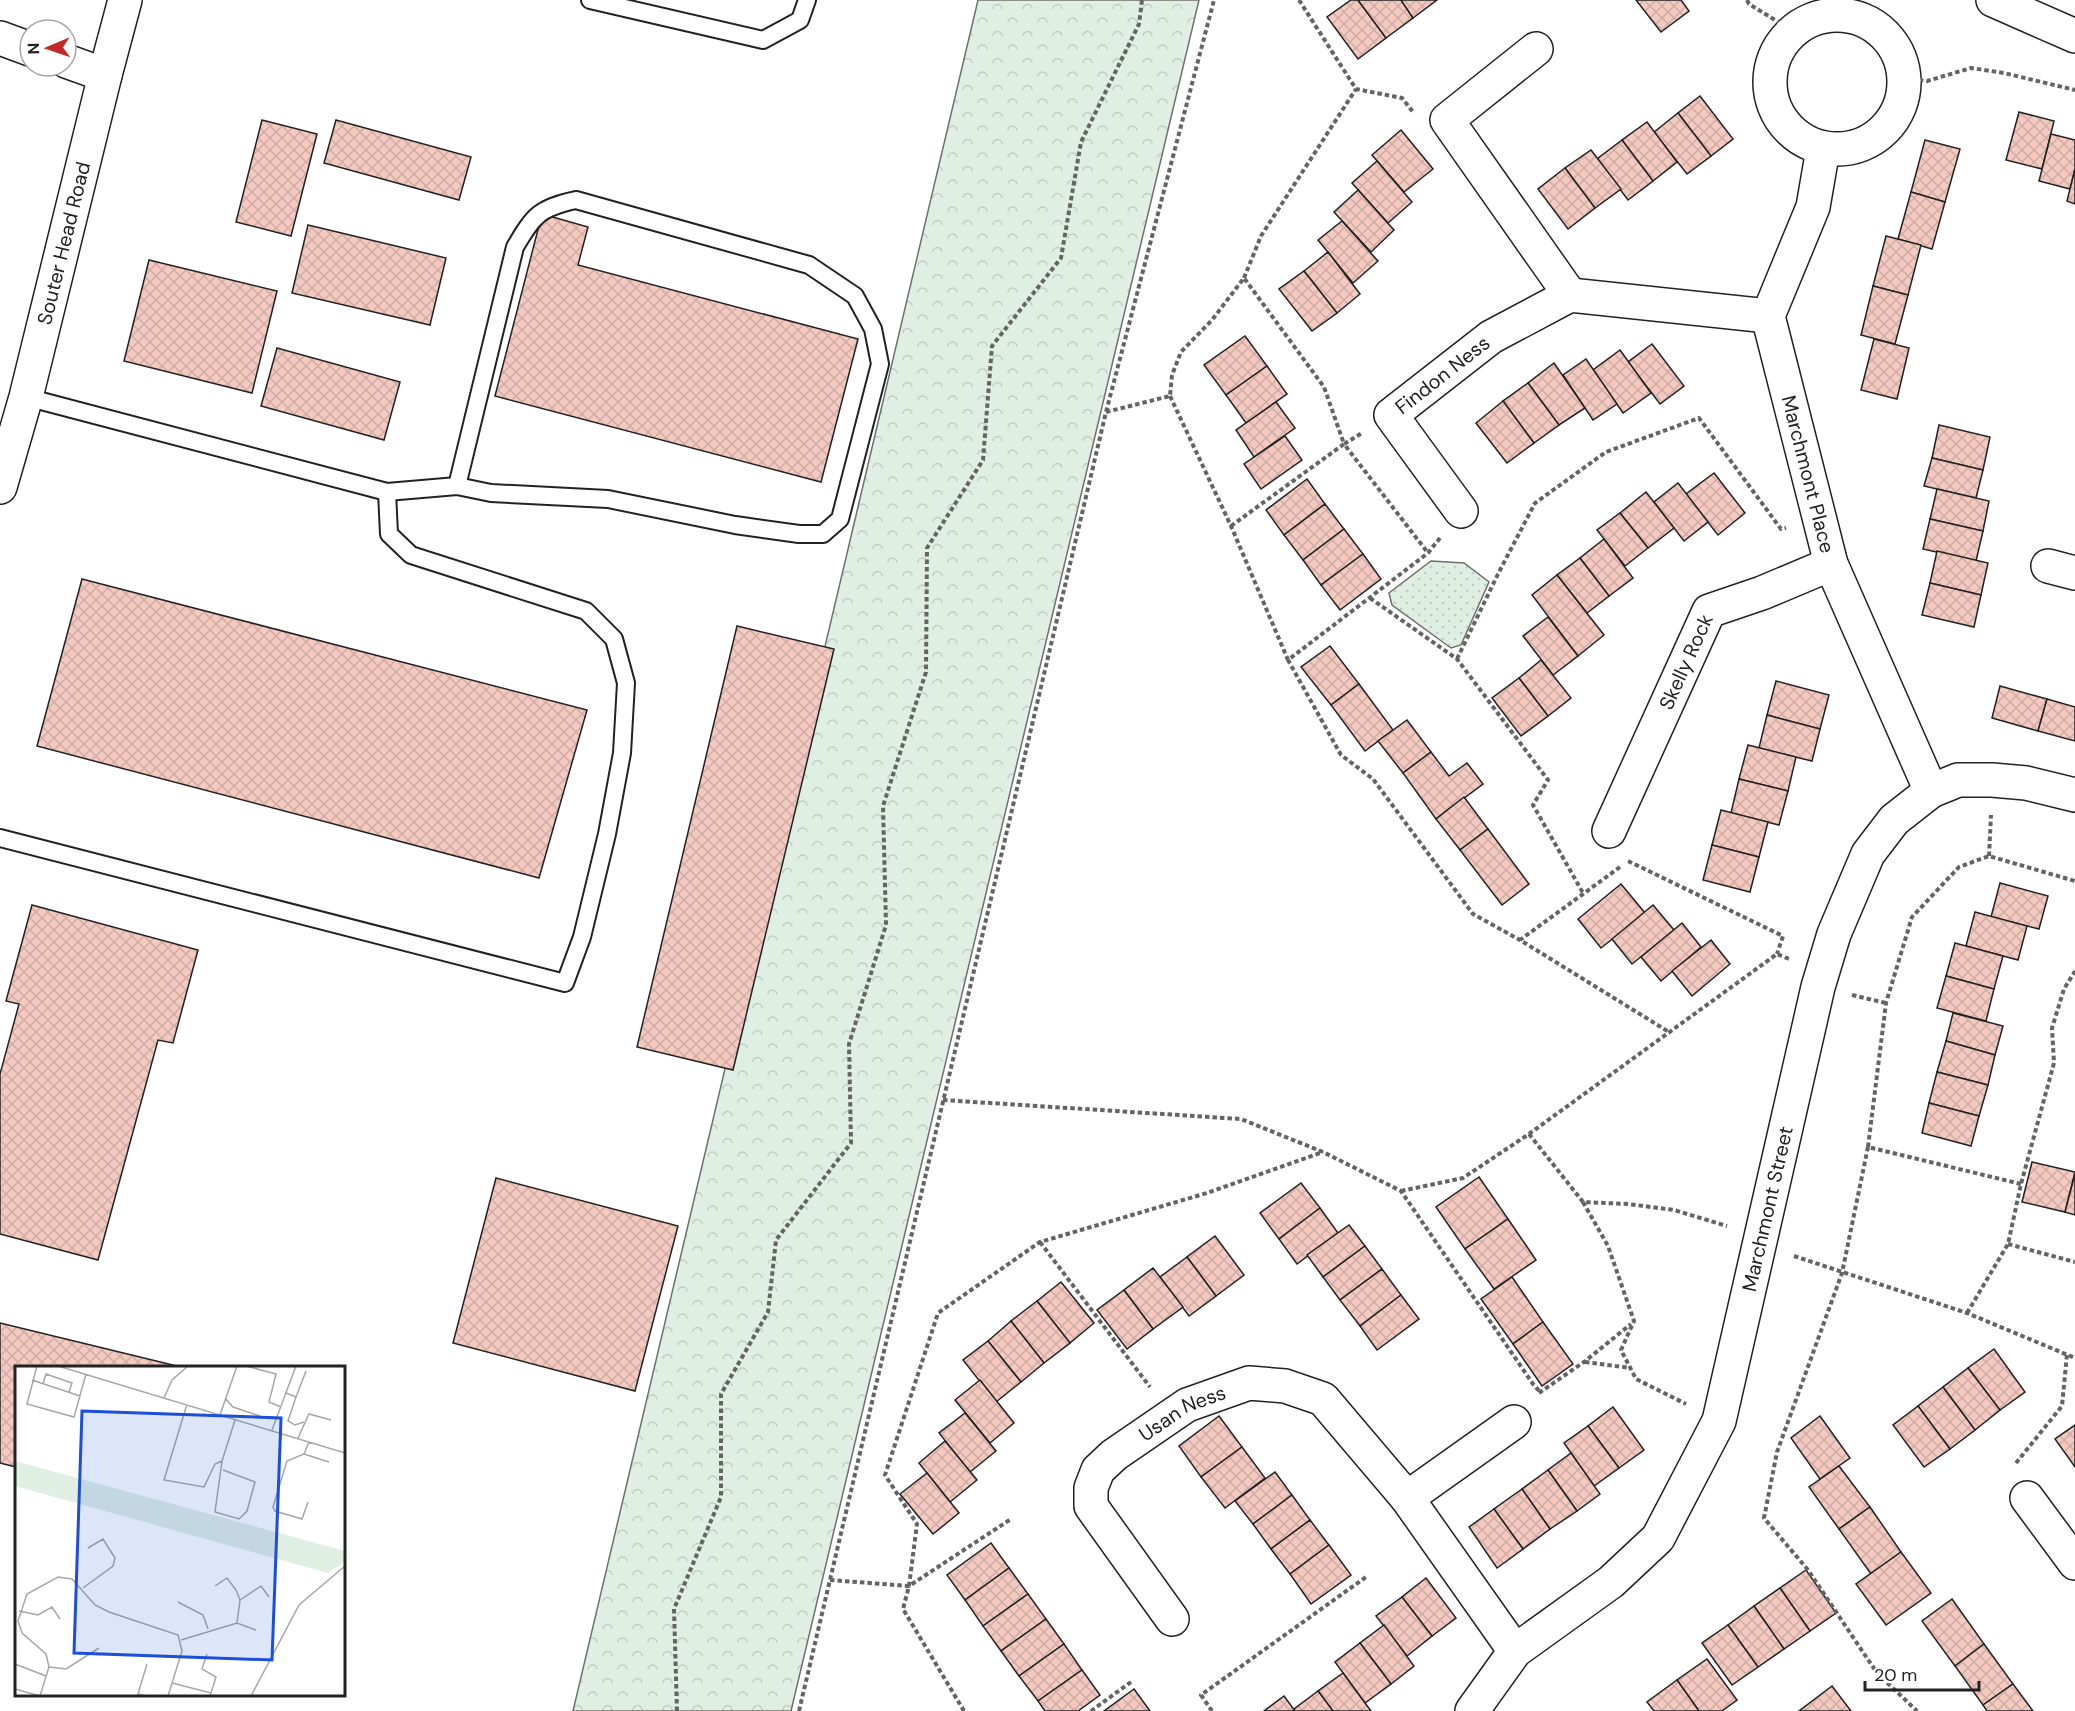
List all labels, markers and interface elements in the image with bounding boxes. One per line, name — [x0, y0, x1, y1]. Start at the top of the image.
north arrow — [18, 18, 78, 78]
text: N — [23, 42, 44, 55]
street label: Souter Head Road — [31, 159, 96, 327]
street label: Findon Ness — [1390, 330, 1495, 420]
street label: Marchmont Place — [1776, 393, 1841, 556]
street label: Skelly Rock — [1653, 610, 1719, 714]
street label: Marchmont Street — [1736, 1123, 1799, 1294]
inset map — [15, 1366, 345, 1696]
street label: Usan Ness — [1134, 1379, 1229, 1447]
scale bar — [1865, 1654, 1979, 1692]
text: 20 m — [1874, 1663, 1917, 1687]

